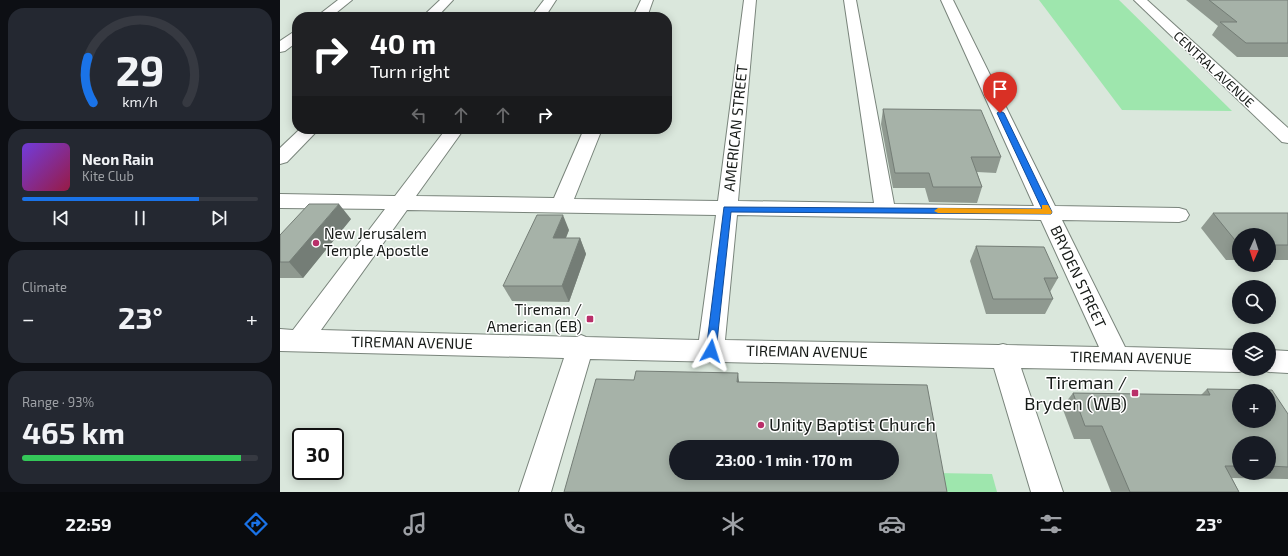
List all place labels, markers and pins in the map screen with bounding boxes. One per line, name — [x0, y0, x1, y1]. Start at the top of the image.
pin — [983, 72, 1017, 113]
place label: New Jerusalem Temple Apostle — [324, 224, 429, 259]
marker: New Jerusalem Temple Apostle — [311, 238, 321, 248]
place label: Tireman / American (EB) — [487, 300, 582, 335]
marker: Tireman / American (EB) — [585, 314, 595, 324]
place label: Tireman / Bryden (WB) — [1024, 371, 1127, 414]
marker: Tireman / Bryden (WB) — [1130, 388, 1140, 398]
place label: Unity Baptist Church — [769, 413, 936, 435]
marker: Unity Baptist Church — [756, 420, 766, 430]

